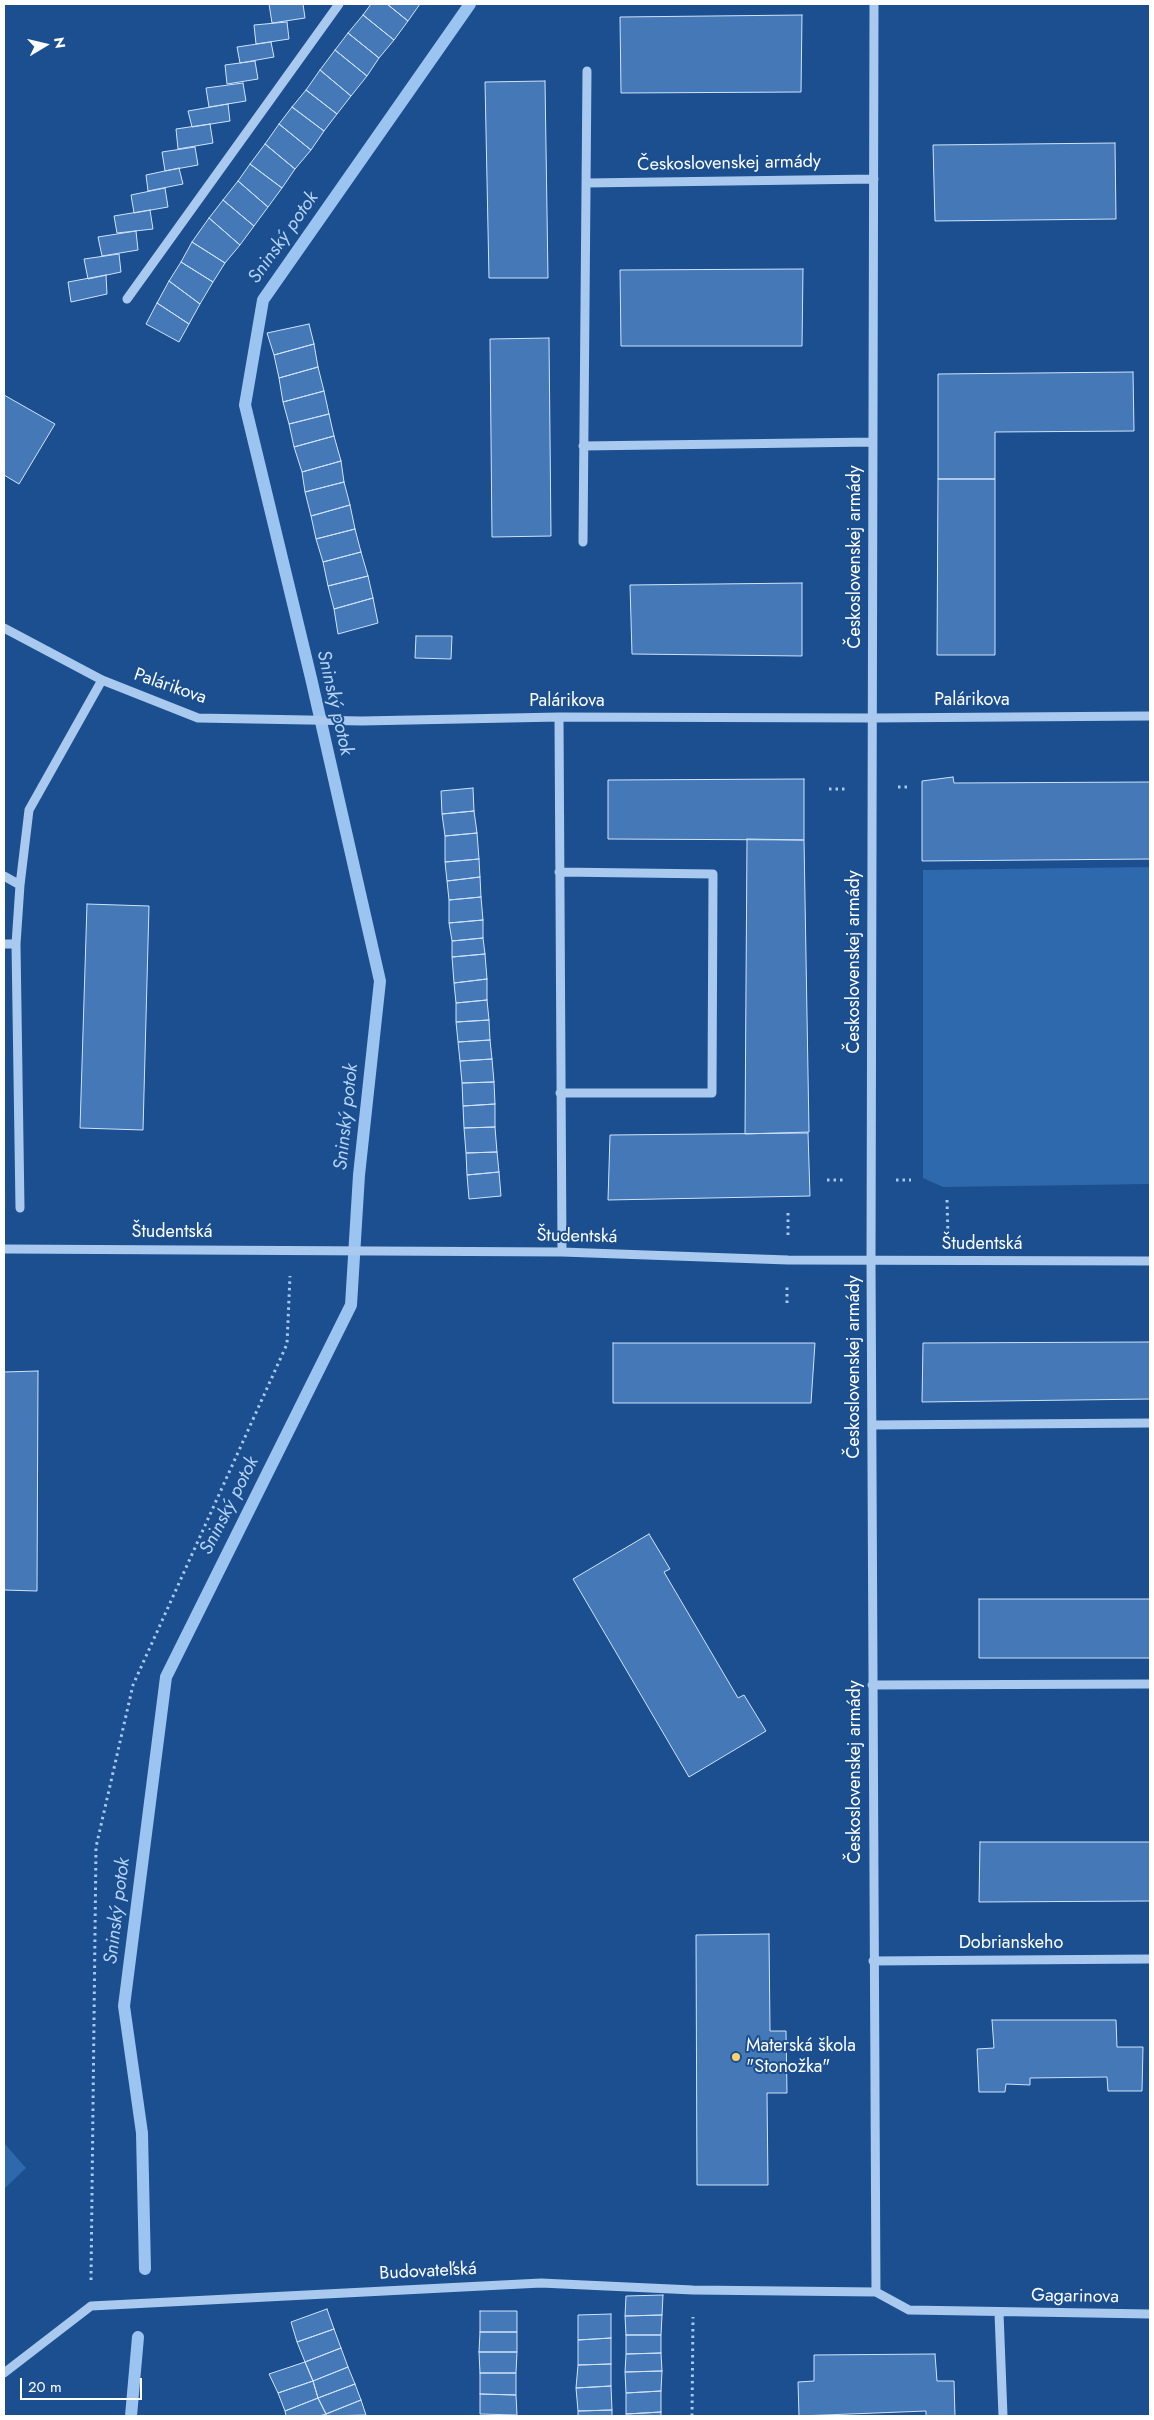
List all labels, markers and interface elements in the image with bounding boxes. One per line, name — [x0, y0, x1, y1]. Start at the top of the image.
north arrow — [20, 20, 70, 70]
text: N — [49, 36, 71, 50]
street label: Československej armády — [637, 152, 821, 176]
water label: Sninský potok — [244, 188, 324, 288]
street label: Československej armády — [845, 465, 867, 649]
water label: Sninský potok — [311, 648, 357, 758]
street label: Palárikova — [131, 664, 209, 710]
street label: Palárikova — [934, 690, 1010, 712]
street label: Palárikova — [529, 691, 605, 713]
street label: Československej armády — [844, 870, 866, 1054]
water label: Sninský potok — [330, 1063, 364, 1171]
street label: Študentská — [132, 1222, 212, 1244]
street label: Študentská — [536, 1225, 618, 1249]
street label: Študentská — [942, 1234, 1022, 1256]
street label: Československej armády — [844, 1275, 866, 1459]
water label: Sninský potok — [196, 1453, 264, 1559]
street label: Československej armády — [845, 1680, 867, 1864]
water label: Sninský potok — [100, 1856, 136, 1966]
street label: Dobrianskeho — [959, 1933, 1063, 1955]
place label: Materská škola "Stonožka" — [746, 2036, 856, 2078]
marker: Materská škola "Stonožka" — [730, 2051, 742, 2063]
street label: Budovateľská — [379, 2259, 477, 2285]
street label: Gagarinova — [1031, 2285, 1119, 2309]
scale bar — [22, 2368, 145, 2400]
text: 20 m — [28, 2376, 62, 2398]

